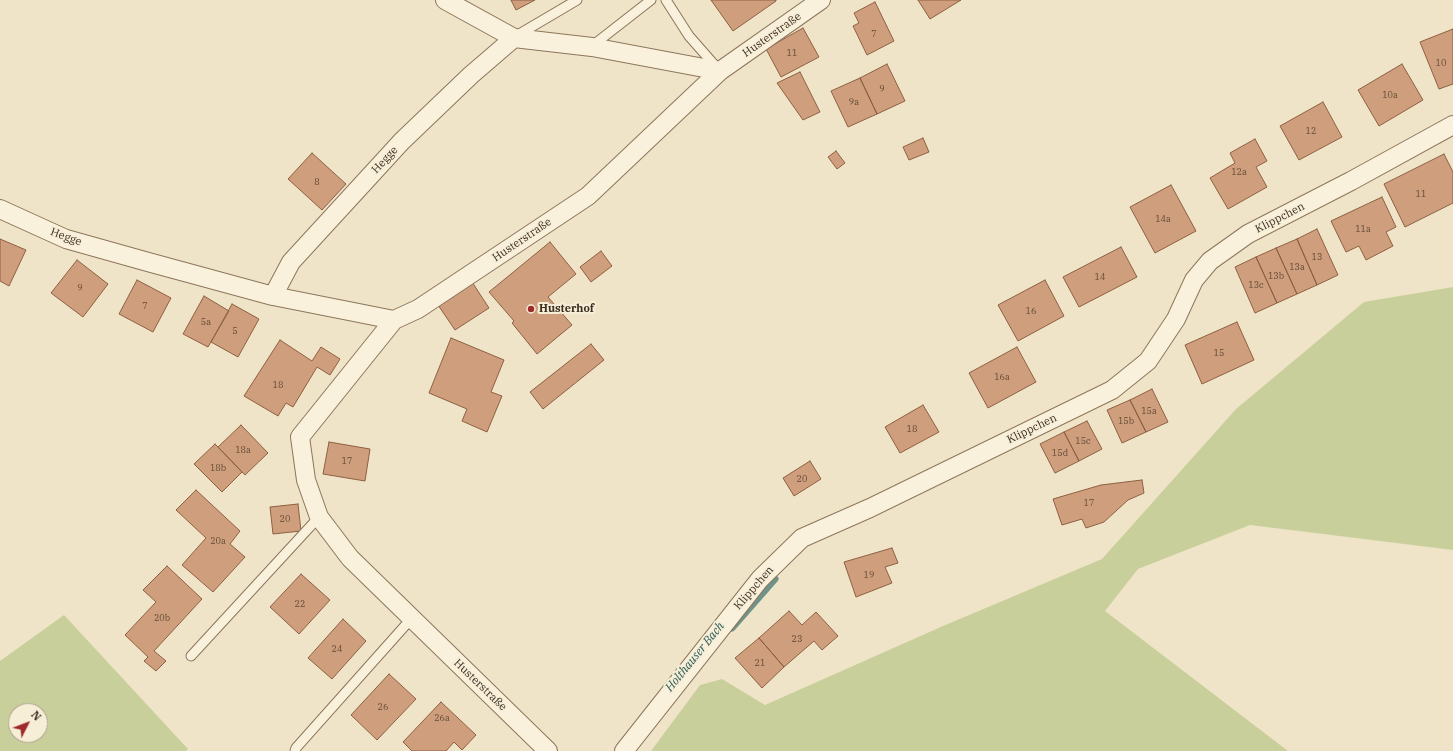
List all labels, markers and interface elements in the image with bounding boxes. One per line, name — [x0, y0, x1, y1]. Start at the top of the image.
street label: Husterstraße — [740, 10, 804, 60]
house number: 7 — [871, 29, 877, 39]
house number: 11 — [787, 48, 797, 58]
house number: 10 — [1436, 58, 1446, 68]
house number: 9 — [879, 84, 885, 94]
house number: 10a — [1382, 90, 1398, 100]
house number: 9a — [849, 97, 859, 107]
house number: 12 — [1306, 126, 1316, 136]
street label: Hegge — [369, 144, 401, 176]
house number: 12a — [1231, 167, 1247, 177]
house number: 8 — [314, 177, 320, 187]
house number: 11 — [1416, 189, 1426, 199]
street label: Klippchen — [1253, 200, 1307, 236]
house number: 14a — [1155, 214, 1171, 224]
street label: Husterstraße — [490, 215, 554, 265]
house number: 11a — [1355, 224, 1371, 234]
street label: Hegge — [49, 225, 83, 249]
house number: 13 — [1312, 252, 1322, 262]
house number: 13a — [1289, 262, 1305, 272]
house number: 13b — [1268, 271, 1284, 281]
house number: 14 — [1095, 272, 1105, 282]
house number: 13c — [1248, 280, 1264, 290]
house number: 9 — [77, 283, 83, 293]
house number: 7 — [142, 301, 148, 311]
place label: Husterhof — [539, 302, 594, 316]
marker: Husterhof — [526, 304, 536, 314]
house number: 16 — [1026, 306, 1036, 316]
house number: 5a — [201, 317, 211, 327]
house number: 5 — [232, 326, 238, 336]
house number: 15 — [1214, 348, 1224, 358]
house number: 16a — [994, 372, 1010, 382]
house number: 18 — [273, 380, 283, 390]
house number: 15a — [1141, 406, 1157, 416]
street label: Klippchen — [1005, 411, 1059, 447]
house number: 15b — [1118, 416, 1134, 426]
house number: 18 — [907, 424, 917, 434]
house number: 15c — [1075, 436, 1091, 446]
house number: 18a — [235, 445, 251, 455]
house number: 15d — [1052, 448, 1068, 458]
house number: 17 — [342, 456, 352, 466]
house number: 18b — [210, 463, 226, 473]
house number: 20 — [797, 474, 807, 484]
house number: 17 — [1084, 498, 1094, 508]
house number: 20 — [280, 514, 290, 524]
house number: 20a — [210, 536, 226, 546]
street label: Klippchen — [731, 563, 777, 613]
house number: 19 — [864, 570, 874, 580]
house number: 22 — [295, 599, 305, 609]
house number: 20b — [154, 613, 170, 623]
water label: Holthauser Bach — [663, 619, 727, 695]
house number: 23 — [792, 634, 802, 644]
house number: 24 — [332, 644, 342, 654]
street label: Husterstraße — [451, 656, 509, 714]
house number: 21 — [755, 658, 765, 668]
house number: 26 — [378, 702, 388, 712]
north arrow — [8, 703, 48, 743]
text: N — [28, 708, 44, 724]
house number: 26a — [434, 713, 450, 723]

